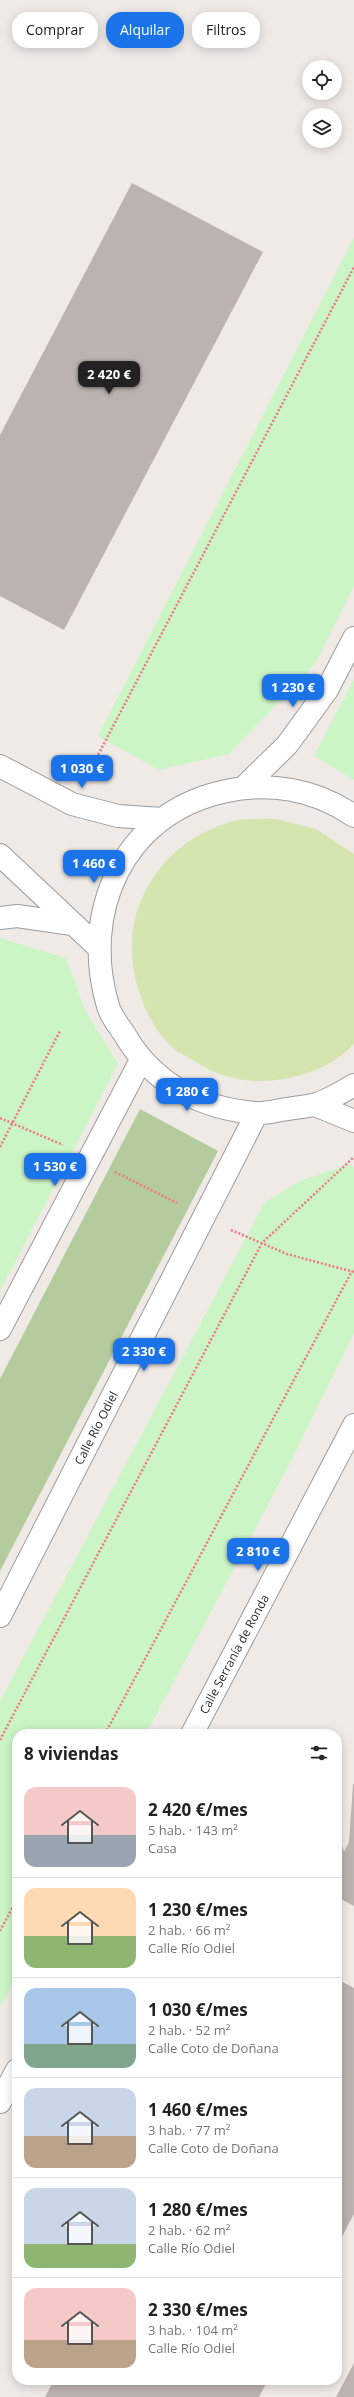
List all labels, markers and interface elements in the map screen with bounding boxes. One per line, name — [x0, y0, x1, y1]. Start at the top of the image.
chip: Comprar — [12, 12, 98, 48]
chip: Alquilar — [106, 12, 184, 48]
chip: Filtros — [192, 12, 260, 48]
map controls — [302, 60, 342, 148]
button: locate — [302, 60, 342, 100]
button: layers — [302, 108, 342, 148]
pin: 2 420 € — [72, 361, 146, 395]
text: 2 420 € — [87, 365, 131, 383]
pin: 1 230 € — [256, 674, 330, 708]
text: 1 230 € — [271, 678, 315, 696]
pin: 1 030 € — [45, 755, 119, 789]
text: 1 030 € — [60, 759, 104, 777]
pin: 1 460 € — [57, 850, 131, 884]
text: 1 460 € — [72, 854, 116, 872]
pin: 1 280 € — [150, 1078, 224, 1112]
text: 1 280 € — [165, 1082, 209, 1100]
pin: 1 530 € — [18, 1153, 92, 1187]
text: 1 530 € — [33, 1157, 77, 1175]
pin: 2 330 € — [107, 1338, 181, 1372]
text: 2 330 € — [122, 1342, 166, 1360]
street label: Calle Río Odiel — [70, 1388, 122, 1468]
pin: 2 810 € — [221, 1538, 295, 1572]
text: 2 810 € — [236, 1542, 280, 1560]
street label: Calle Serranía de Ronda — [195, 1591, 273, 1717]
text: 8 viviendas — [24, 1742, 119, 1765]
icon: filters — [308, 1742, 330, 1764]
text: 2 420 €/mes — [148, 1798, 248, 1821]
icon: home — [56, 1803, 104, 1851]
text: 5 hab. · 143 m² — [148, 1821, 238, 1839]
text: Casa — [148, 1839, 177, 1857]
text: 1 230 €/mes — [148, 1898, 248, 1921]
icon: home — [56, 1904, 104, 1952]
text: 2 hab. · 66 m² — [148, 1921, 230, 1939]
text: Calle Río Odiel — [148, 1939, 235, 1957]
text: 1 030 €/mes — [148, 1998, 248, 2021]
icon: home — [56, 2004, 104, 2052]
text: 2 hab. · 52 m² — [148, 2021, 230, 2039]
text: Calle Coto de Doñana — [148, 2039, 279, 2057]
text: 1 460 €/mes — [148, 2098, 248, 2121]
icon: home — [56, 2104, 104, 2152]
text: 3 hab. · 77 m² — [148, 2121, 230, 2139]
text: Calle Coto de Doñana — [148, 2139, 279, 2157]
text: 1 280 €/mes — [148, 2198, 248, 2221]
icon: home — [56, 2204, 104, 2252]
text: 2 hab. · 62 m² — [148, 2221, 230, 2239]
text: Calle Río Odiel — [148, 2239, 235, 2257]
text: 2 330 €/mes — [148, 2298, 248, 2321]
icon: home — [56, 2304, 104, 2352]
text: 3 hab. · 104 m² — [148, 2321, 238, 2339]
text: Calle Río Odiel — [148, 2339, 235, 2357]

